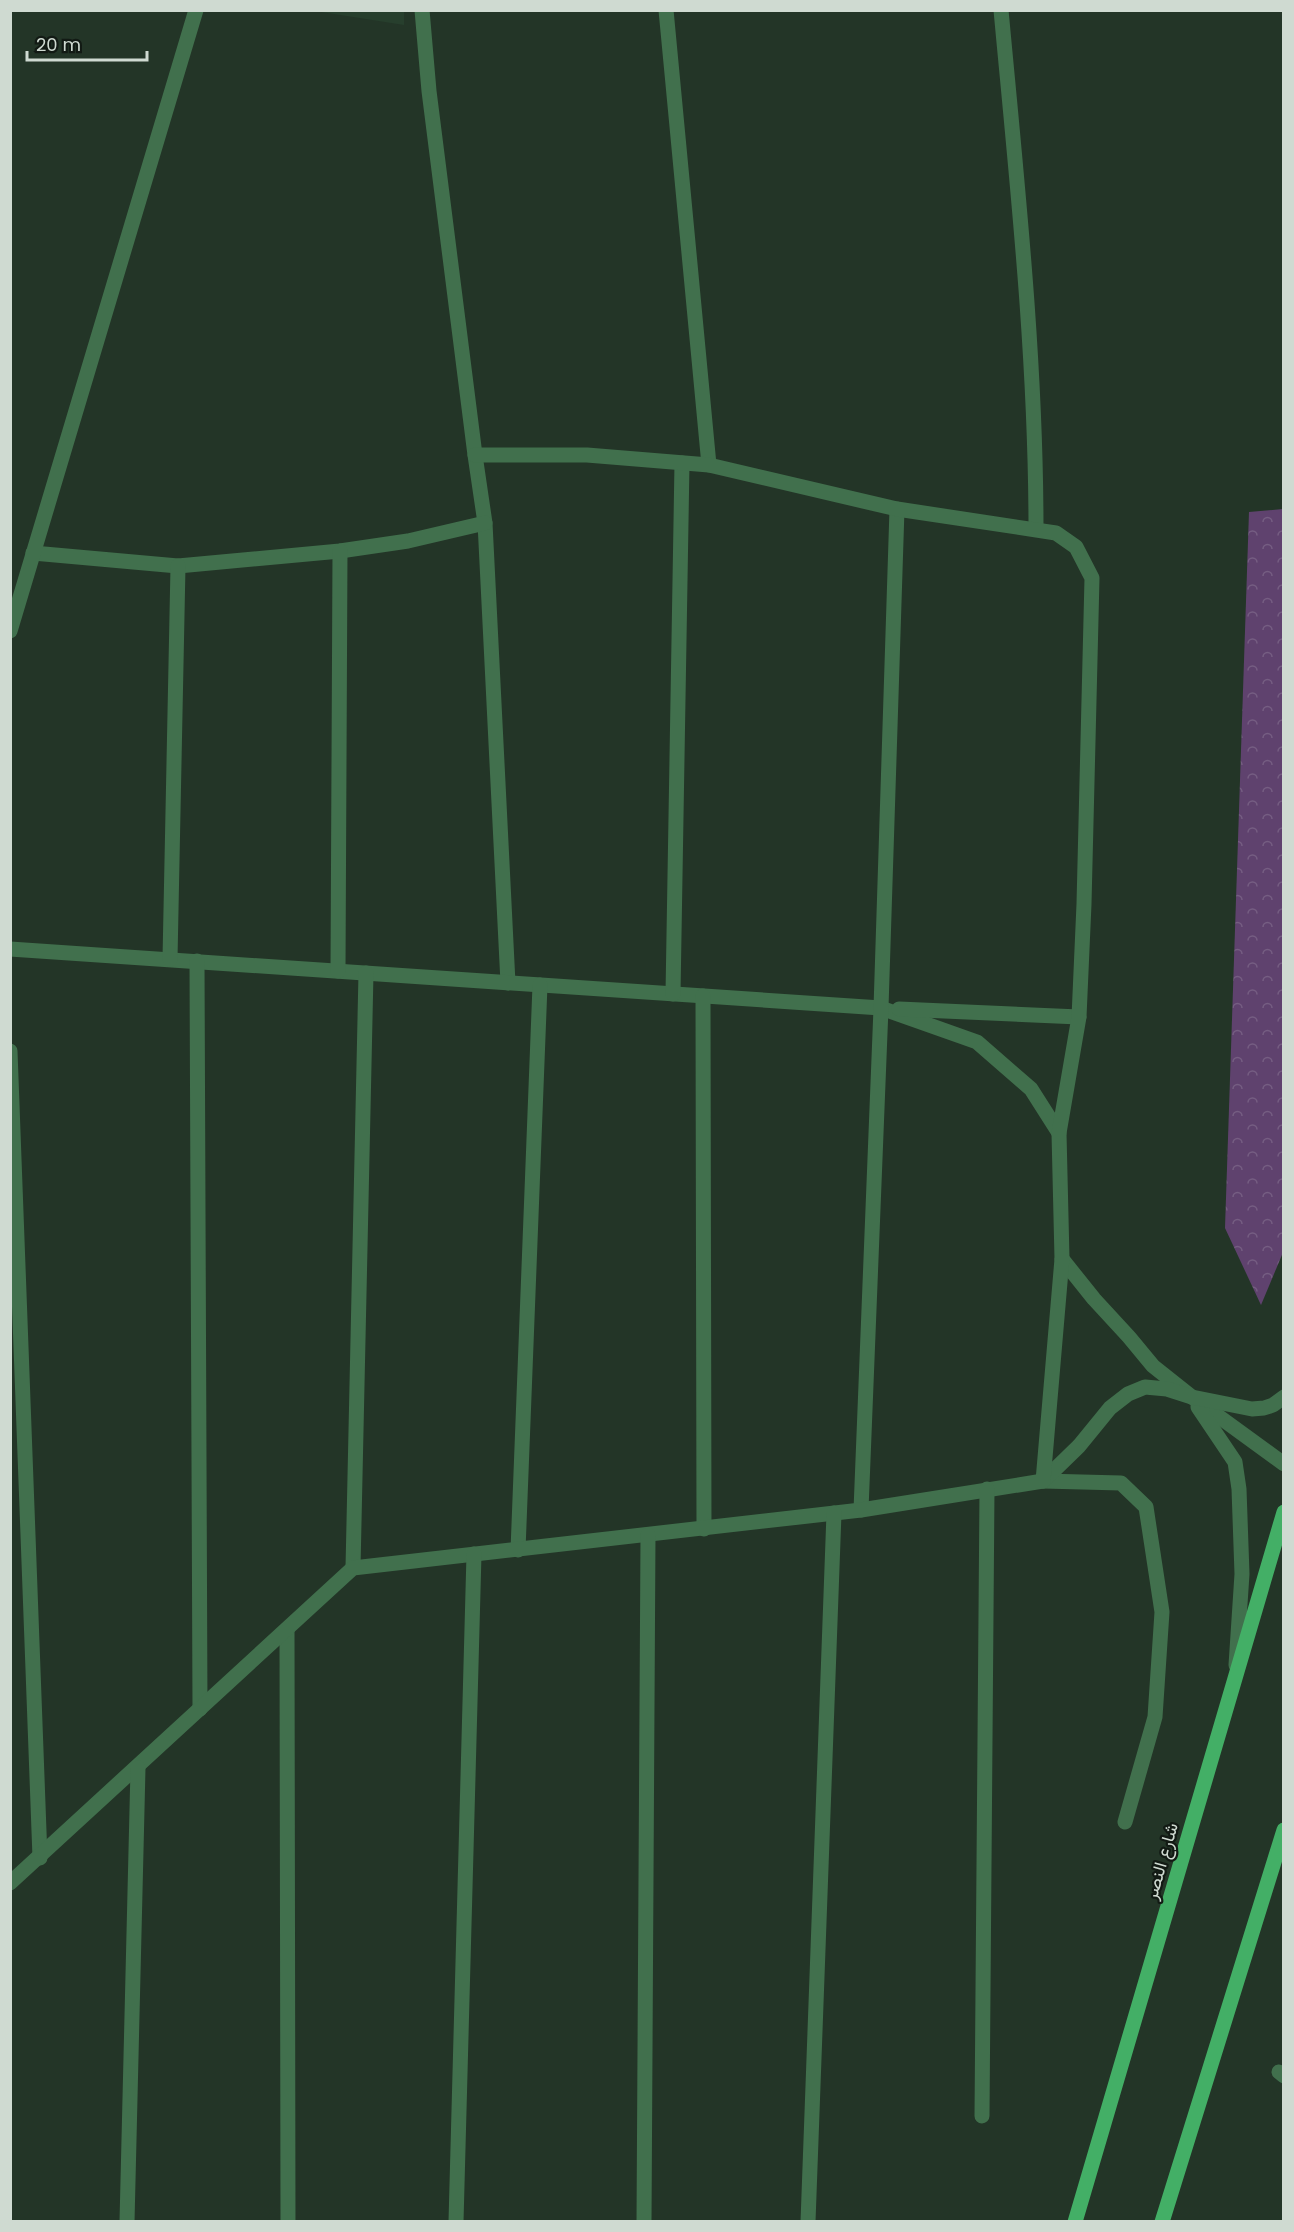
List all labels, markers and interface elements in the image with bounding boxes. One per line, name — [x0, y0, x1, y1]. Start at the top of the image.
scale bar — [27, 24, 147, 62]
text: 20 m — [36, 32, 81, 57]
street label: شارع النصر — [1138, 1820, 1184, 1903]

